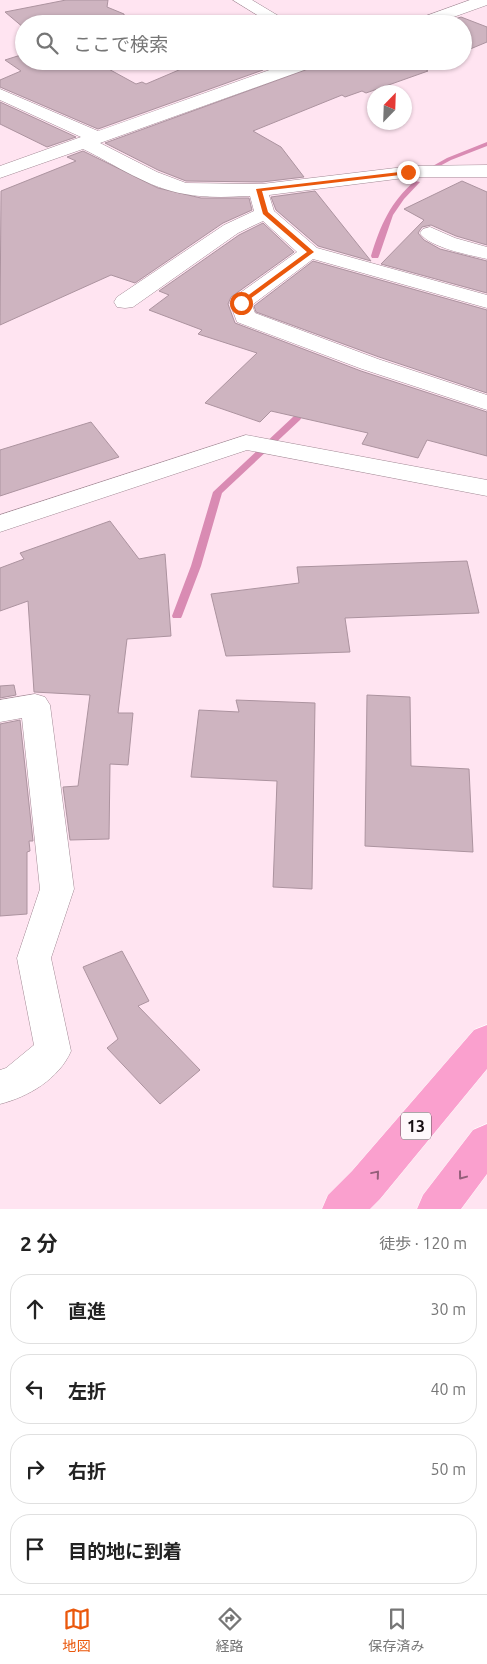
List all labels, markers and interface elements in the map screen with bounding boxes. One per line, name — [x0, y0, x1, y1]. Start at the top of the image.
search box — [15, 15, 472, 70]
icon: search — [33, 29, 61, 57]
text: ここで検索 — [73, 33, 168, 55]
north arrow — [367, 85, 412, 130]
route end — [397, 161, 420, 184]
route start — [230, 292, 253, 315]
road number: 13 — [401, 1112, 431, 1140]
one-way arrow — [370, 1170, 379, 1179]
one-way arrow — [459, 1170, 468, 1180]
text: 2 分 — [20, 1231, 58, 1255]
text: 徒歩 · 120 m — [379, 1234, 467, 1252]
icon: ahead — [21, 1295, 49, 1323]
text: 直進 — [68, 1300, 106, 1322]
text: 30 m — [430, 1300, 466, 1318]
icon: left — [21, 1375, 49, 1403]
text: 左折 — [68, 1380, 106, 1402]
text: 40 m — [430, 1380, 466, 1398]
icon: right — [21, 1455, 49, 1483]
text: 右折 — [68, 1460, 106, 1482]
text: 50 m — [430, 1460, 466, 1478]
icon: arrive — [21, 1535, 49, 1563]
text: 目的地に到着 — [68, 1540, 182, 1562]
tab: 地図 — [63, 1605, 91, 1655]
tab: 経路 — [216, 1605, 244, 1655]
tab: 保存済み — [369, 1605, 425, 1655]

